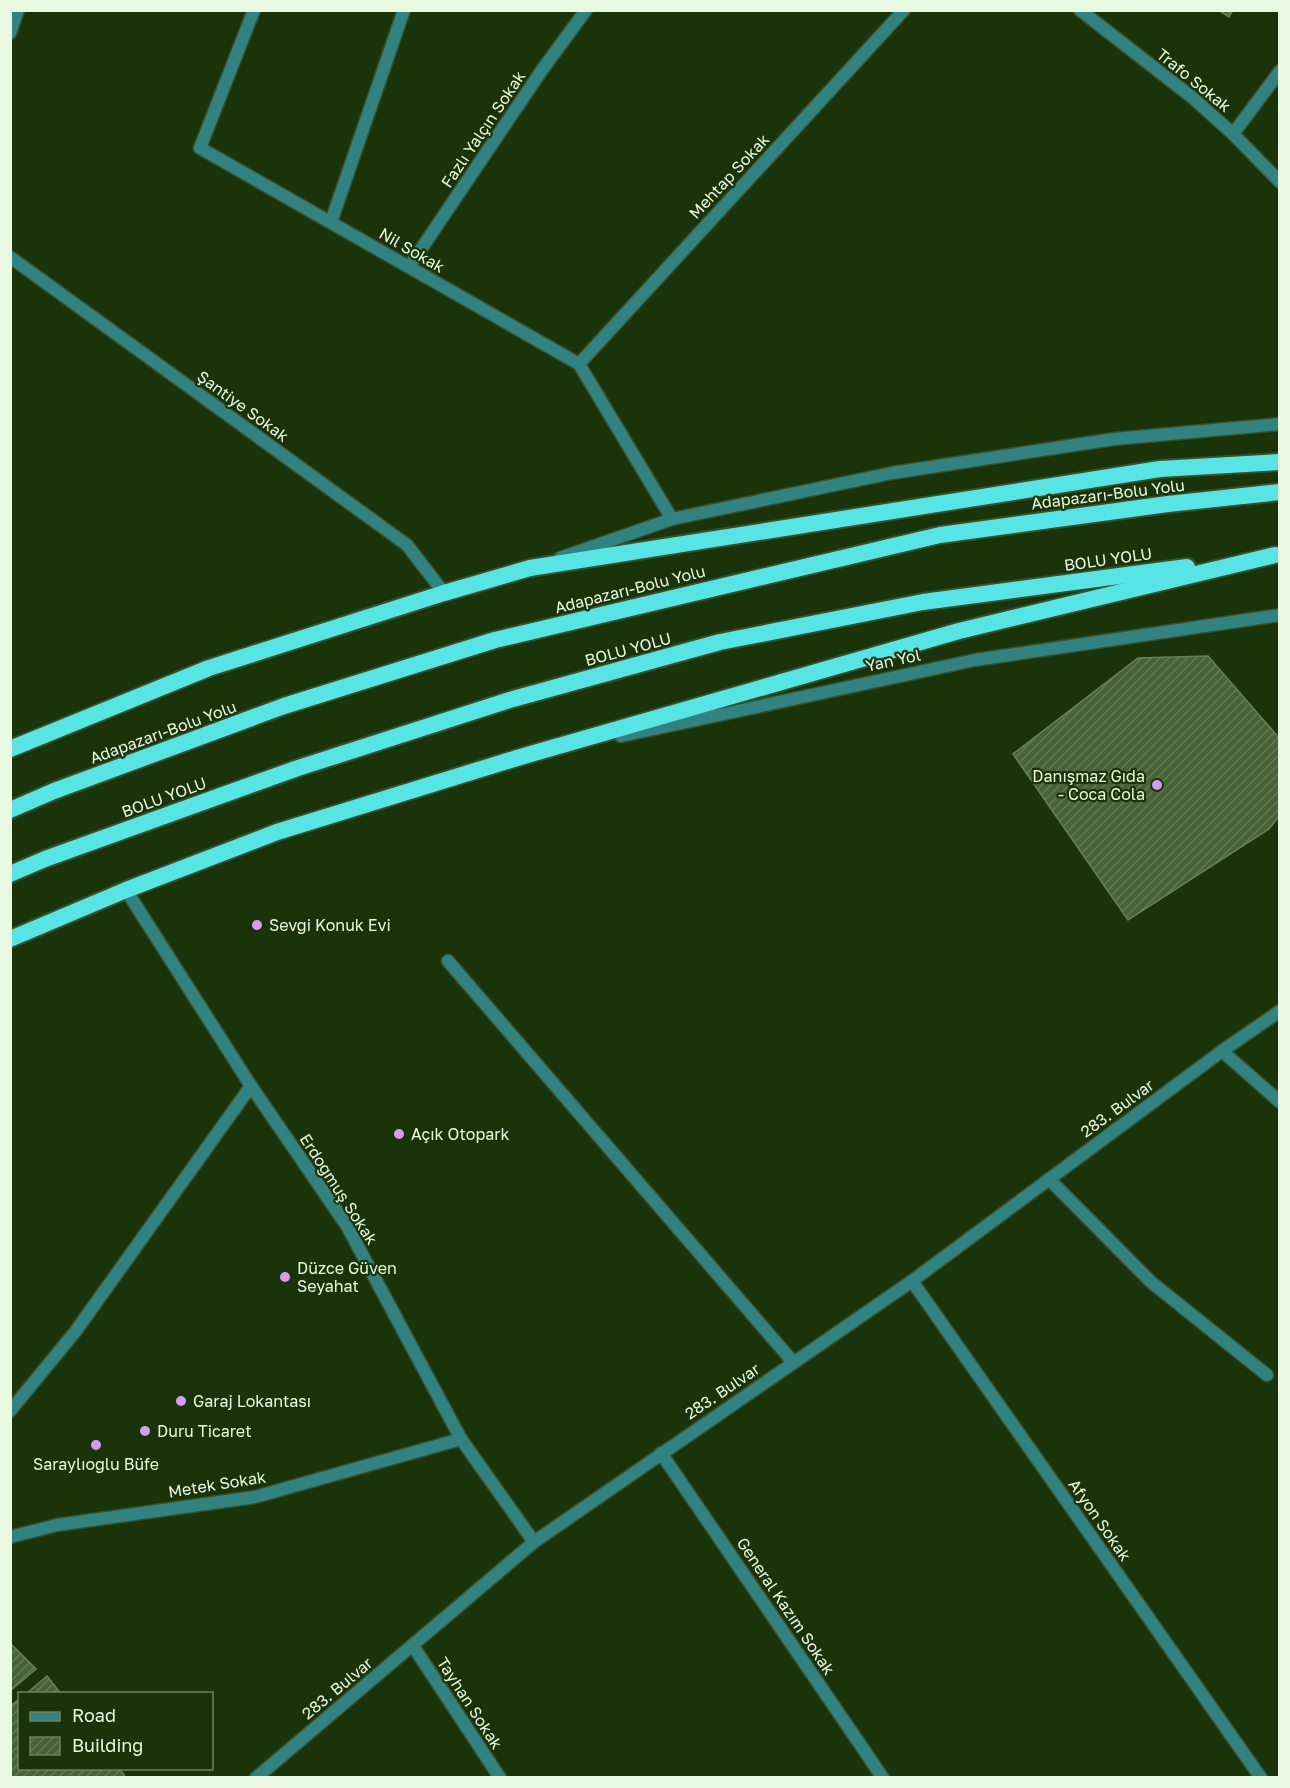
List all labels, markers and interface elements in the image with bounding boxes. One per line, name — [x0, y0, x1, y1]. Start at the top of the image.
street label: Trafo Sokak — [1153, 44, 1235, 116]
street label: Fazlı Yalçın Sokak — [437, 67, 529, 191]
street label: Mehtap Sokak — [685, 129, 773, 223]
street label: Nil Sokak — [376, 223, 448, 277]
street label: Şantiye Sokak — [193, 366, 293, 446]
street label: Adapazarı-Bolu Yolu — [1030, 475, 1186, 513]
street label: BOLU YOLU — [1063, 543, 1153, 575]
street label: Adapazarı-Bolu Yolu — [553, 561, 707, 617]
street label: BOLU YOLU — [583, 628, 673, 670]
street label: Yan Yol — [864, 644, 922, 676]
street label: Adapazarı-Bolu Yolu — [87, 696, 239, 768]
place label: Danışmaz Gıda - Coca Cola — [1032, 766, 1145, 804]
street label: BOLU YOLU — [119, 772, 209, 822]
marker: Danışmaz Gıda - Coca Cola — [1150, 778, 1164, 792]
place label: Sevgi Konuk Evi — [269, 915, 391, 935]
marker: Sevgi Konuk Evi — [250, 918, 264, 932]
street label: 283. Bulvar — [1076, 1075, 1158, 1141]
place label: Açık Otopark — [411, 1124, 510, 1144]
marker: Açık Otopark — [392, 1127, 406, 1141]
street label: Erdoğmuş Sokak — [296, 1130, 382, 1248]
place label: Düzce Güven Seyahat — [297, 1258, 397, 1296]
marker: Düzce Güven Seyahat — [278, 1270, 292, 1284]
street label: 283. Bulvar — [681, 1359, 763, 1423]
place label: Garaj Lokantası — [193, 1391, 311, 1411]
marker: Garaj Lokantası — [174, 1394, 188, 1408]
place label: Duru Ticaret — [157, 1421, 252, 1441]
marker: Duru Ticaret — [138, 1424, 152, 1438]
marker: Saraylıoğlu Büfe — [89, 1438, 103, 1452]
place label: Saraylıoğlu Büfe — [33, 1454, 159, 1474]
street label: Metek Sokak — [167, 1466, 267, 1502]
street label: Afyon Sokak — [1064, 1475, 1136, 1565]
street label: General Kazım Sokak — [733, 1534, 839, 1678]
street label: 283. Bulvar — [298, 1653, 376, 1723]
street label: Tayhan Sokak — [433, 1653, 507, 1753]
legend — [18, 1692, 213, 1770]
text: Road — [72, 1704, 116, 1726]
text: Building — [72, 1734, 143, 1756]

